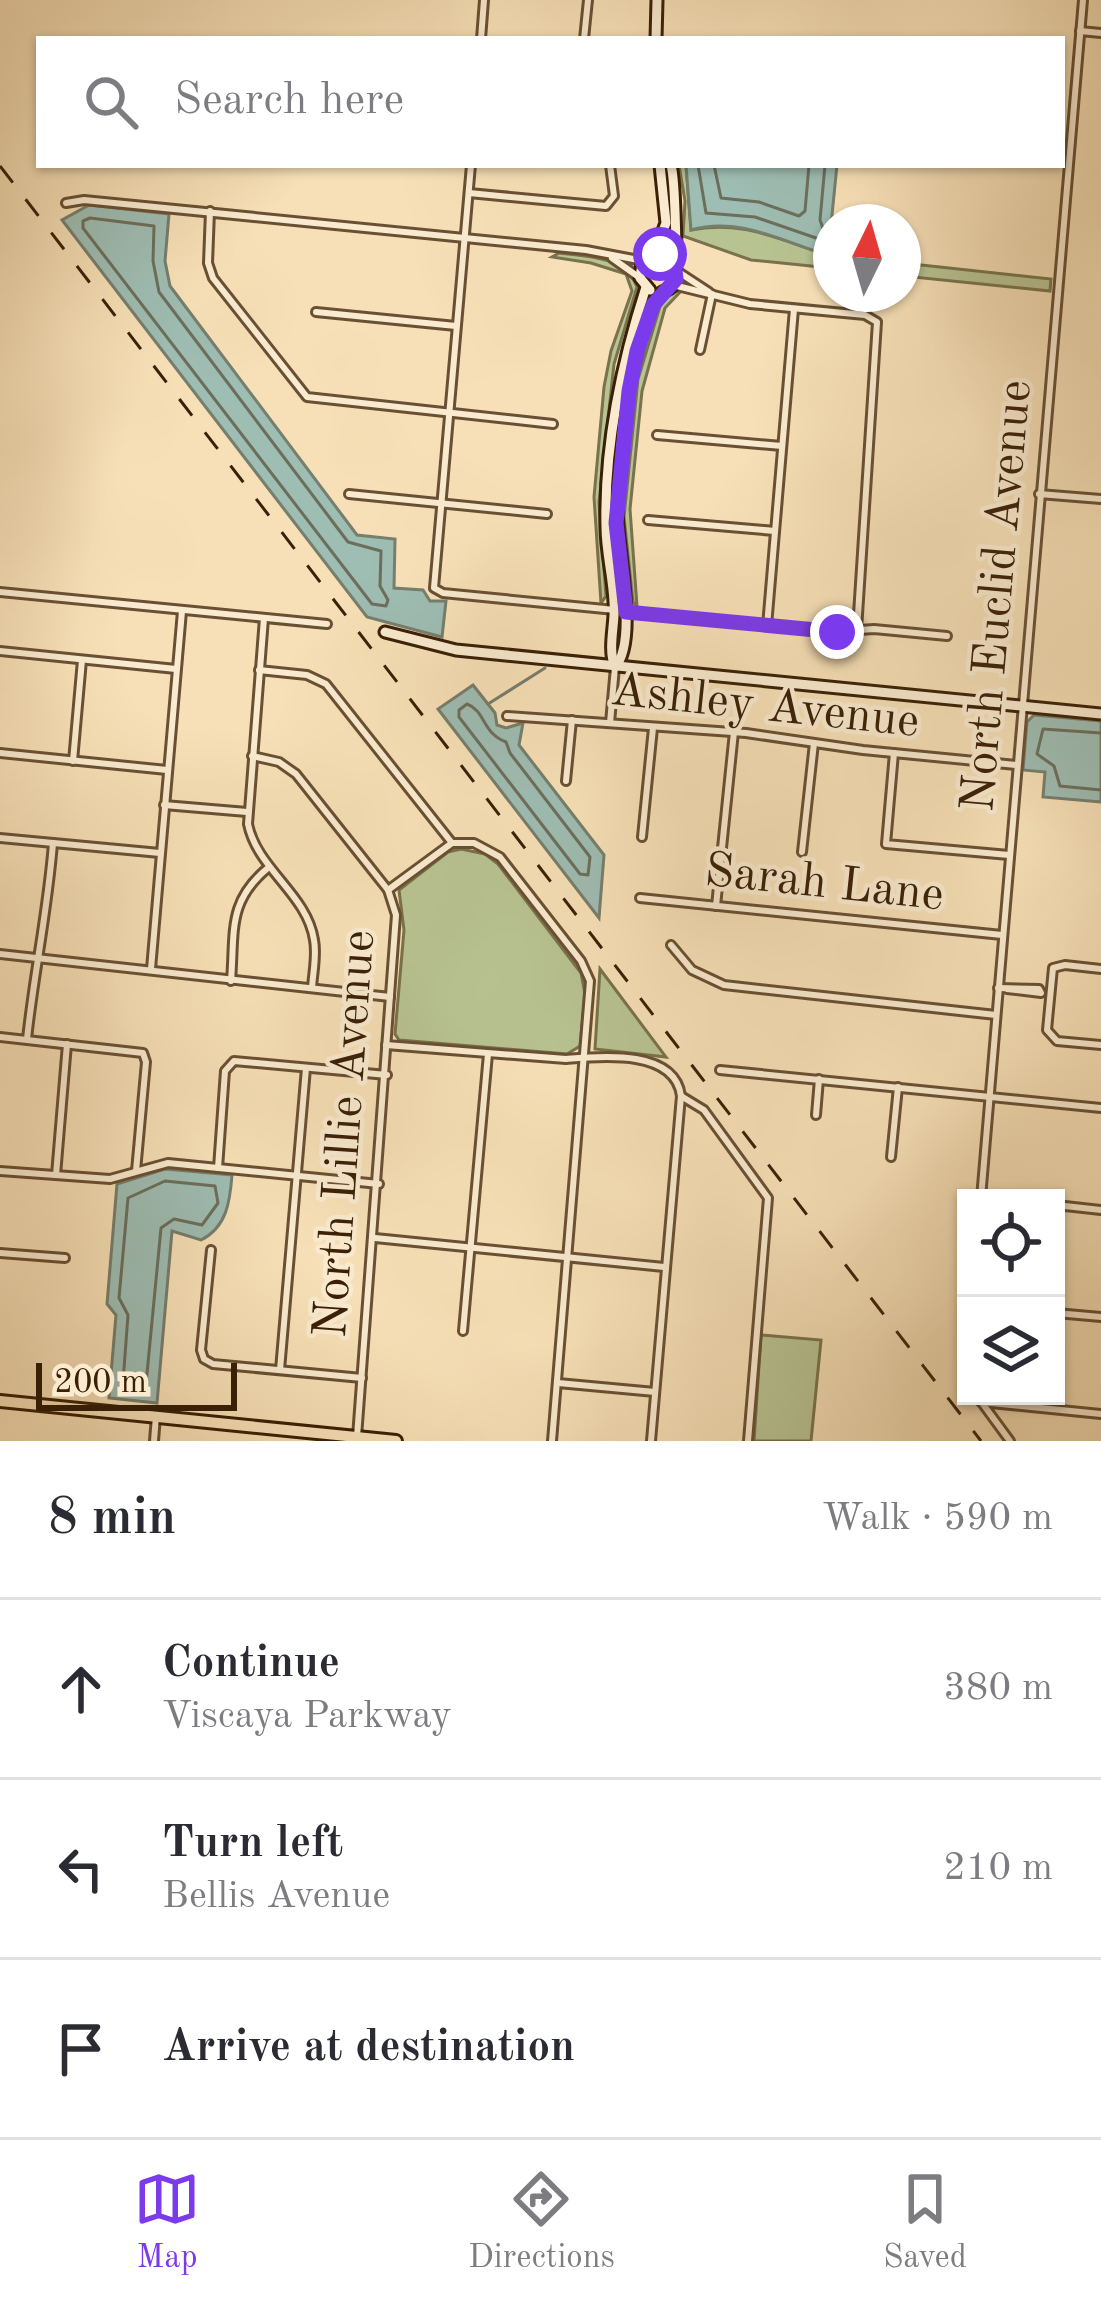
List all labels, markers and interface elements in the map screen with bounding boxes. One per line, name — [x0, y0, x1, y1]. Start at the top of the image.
search box — [36, 36, 1065, 168]
icon: search — [78, 69, 144, 135]
text: Search here — [174, 79, 404, 124]
north arrow — [813, 204, 921, 312]
route start — [633, 227, 687, 281]
street label: North Euclid Avenue — [955, 378, 1041, 814]
route end — [810, 605, 864, 659]
street label: Ashley Avenue — [608, 667, 922, 747]
street label: Sarah Lane — [702, 848, 946, 920]
street label: North Lillie Avenue — [308, 928, 384, 1340]
map controls — [957, 1189, 1065, 1405]
button: locate — [957, 1189, 1065, 1297]
button: layers — [957, 1297, 1065, 1405]
scale bar — [36, 1357, 237, 1410]
text: 200 m — [54, 1367, 147, 1400]
text: 8 min — [48, 1494, 176, 1545]
text: Walk · 590 m — [822, 1499, 1053, 1538]
text: Continue — [162, 1642, 340, 1687]
icon: ahead — [48, 1656, 114, 1722]
text: 380 m — [943, 1669, 1053, 1708]
text: Viscaya Parkway — [162, 1697, 452, 1736]
text: Turn left — [162, 1822, 343, 1867]
icon: left — [48, 1836, 114, 1902]
text: 210 m — [943, 1849, 1053, 1888]
text: Bellis Avenue — [162, 1877, 390, 1916]
icon: arrive — [48, 2016, 114, 2082]
text: Arrive at destination — [162, 2026, 575, 2071]
tab: Map — [134, 2166, 200, 2279]
tab: Directions — [468, 2166, 615, 2279]
tab: Saved — [883, 2166, 967, 2279]

